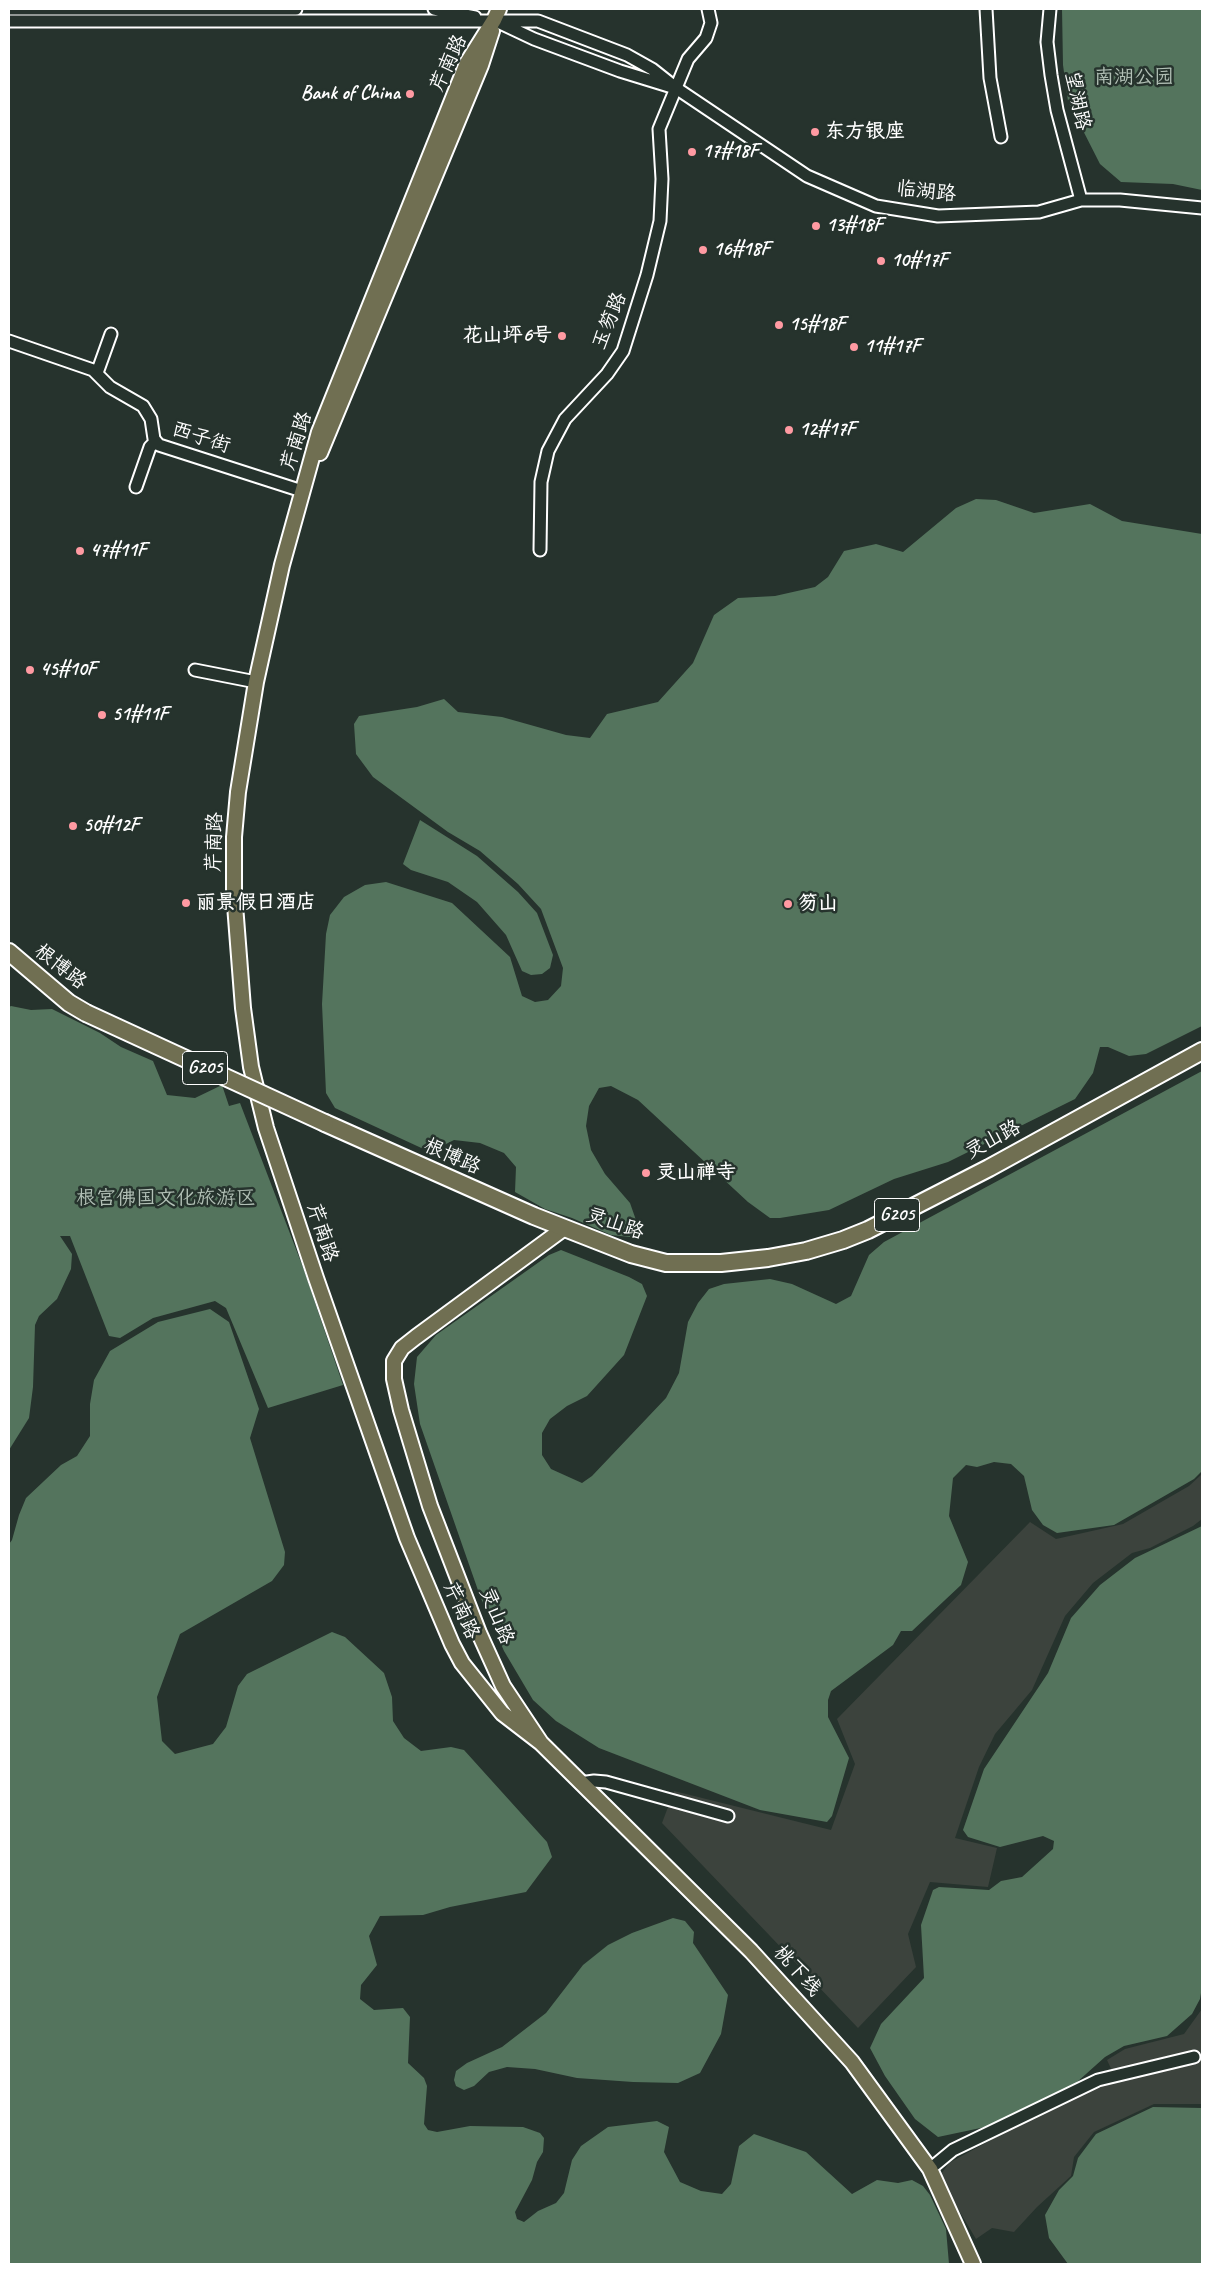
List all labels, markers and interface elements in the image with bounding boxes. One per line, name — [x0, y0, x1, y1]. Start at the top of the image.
street label: 芹南路 — [425, 31, 473, 95]
park label: 南湖公园 — [1094, 66, 1174, 90]
street label: 望湖路 — [1059, 69, 1095, 133]
place label: Bank of China — [301, 82, 400, 106]
marker: Bank of China — [404, 88, 416, 100]
place label: 东方银座 — [825, 120, 905, 144]
marker: 东方银座 — [809, 126, 821, 138]
place label: 17#18F — [702, 140, 758, 164]
marker: 17#18F — [686, 146, 698, 158]
street label: 临湖路 — [895, 177, 957, 207]
place label: 13#18F — [826, 214, 882, 238]
marker: 13#18F — [810, 220, 822, 232]
place label: 16#18F — [713, 238, 770, 262]
marker: 16#18F — [697, 244, 709, 256]
place label: 10#17F — [891, 249, 947, 273]
marker: 10#17F — [875, 255, 887, 267]
street label: 玉笏路 — [588, 289, 632, 353]
place label: 15#18F — [789, 313, 845, 337]
marker: 15#18F — [773, 319, 785, 331]
place label: 花山坪6号 — [463, 324, 552, 348]
marker: 花山坪6号 — [556, 330, 568, 342]
place label: 11#17F — [864, 335, 920, 359]
marker: 11#17F — [848, 341, 860, 353]
street label: 芹南路 — [276, 409, 318, 473]
street label: 西子街 — [169, 417, 233, 459]
place label: 12#17F — [799, 418, 855, 442]
marker: 12#17F — [783, 424, 795, 436]
place label: 47#11F — [90, 539, 146, 563]
marker: 47#11F — [74, 545, 86, 557]
place label: 45#10F — [40, 658, 96, 682]
marker: 45#10F — [24, 664, 36, 676]
place label: 51#11F — [112, 703, 168, 727]
marker: 51#11F — [96, 709, 108, 721]
street label: 芹南路 — [202, 812, 228, 872]
place label: 50#12F — [83, 814, 139, 838]
marker: 50#12F — [67, 820, 79, 832]
place label: 丽景假日酒店 — [196, 891, 316, 915]
place label: 笏山 — [798, 892, 838, 916]
marker: 丽景假日酒店 — [180, 897, 192, 909]
marker: 笏山 — [782, 898, 794, 910]
street label: 根博路 — [29, 939, 91, 995]
road number: G205 — [182, 1052, 228, 1084]
street label: 灵山路 — [961, 1115, 1025, 1165]
street label: 根博路 — [420, 1134, 484, 1180]
place label: 灵山禅寺 — [656, 1161, 736, 1185]
marker: 灵山禅寺 — [640, 1167, 652, 1179]
park label: 根宫佛国文化旅游区 — [76, 1187, 256, 1211]
road number: G205 — [874, 1198, 920, 1232]
street label: 芹南路 — [301, 1201, 343, 1265]
street label: 灵山路 — [583, 1203, 647, 1245]
street label: 芹南路 — [438, 1579, 484, 1643]
street label: 灵山路 — [474, 1584, 518, 1648]
street label: 桃下线 — [768, 1941, 826, 2001]

